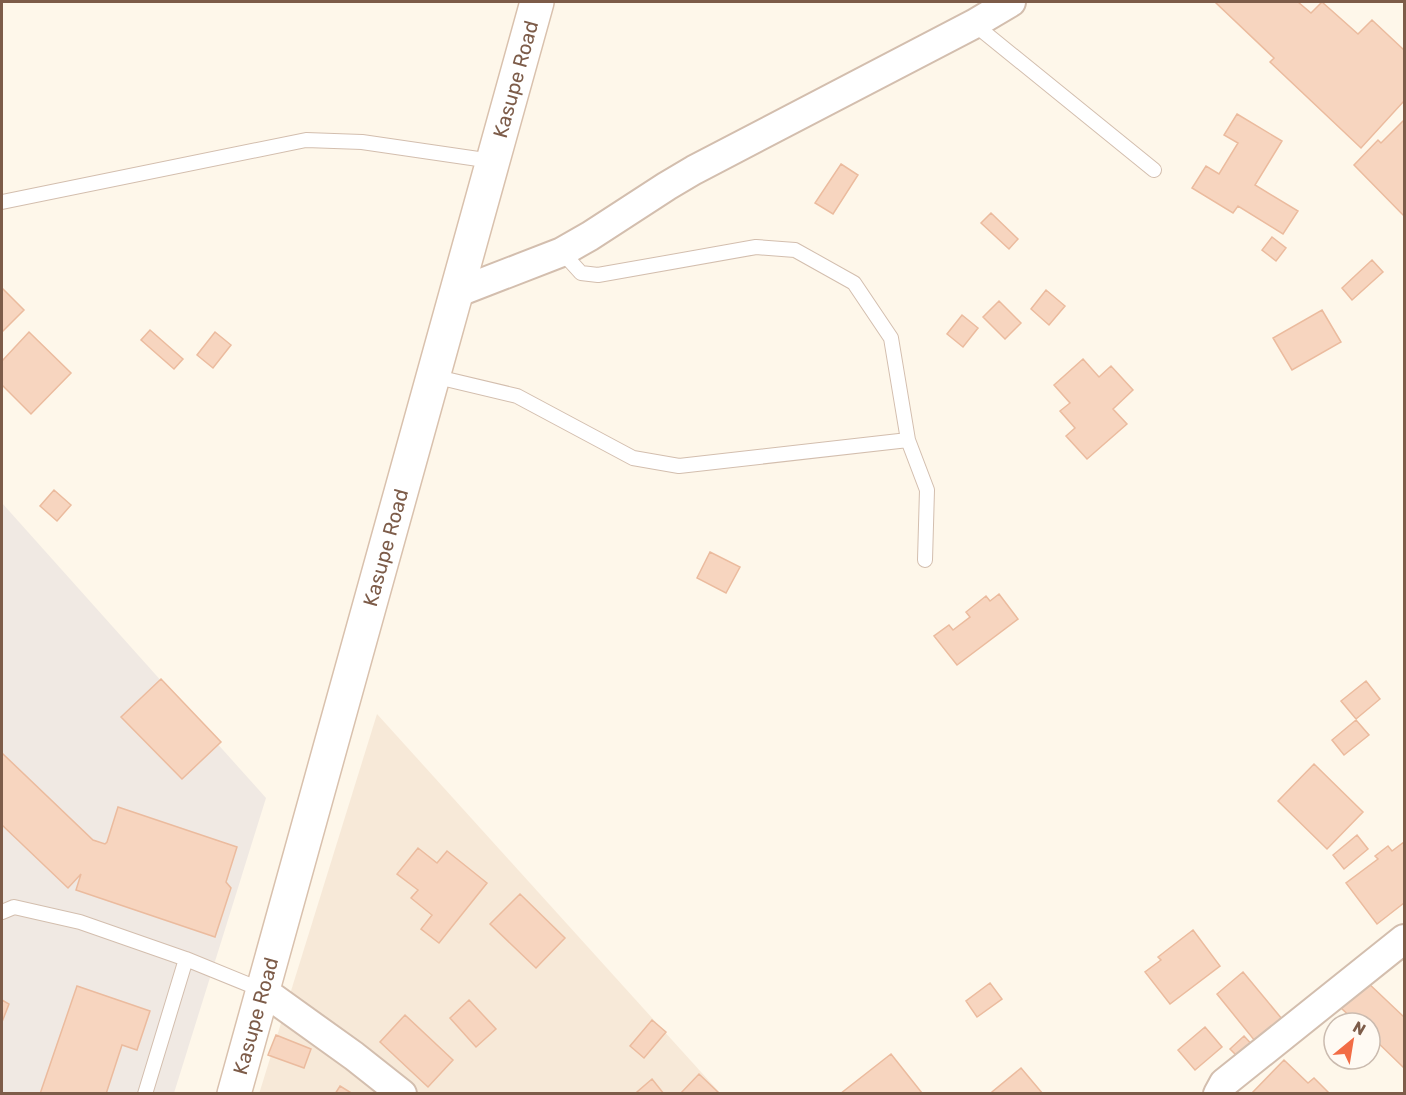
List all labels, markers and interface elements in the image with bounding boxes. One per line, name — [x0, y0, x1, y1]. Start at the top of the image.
street label: Kasupe Road — [488, 18, 543, 141]
street label: Kasupe Road — [358, 486, 413, 609]
street label: Kasupe Road — [228, 955, 283, 1077]
north arrow — [1322, 1011, 1382, 1071]
text: N — [1350, 1017, 1369, 1040]

